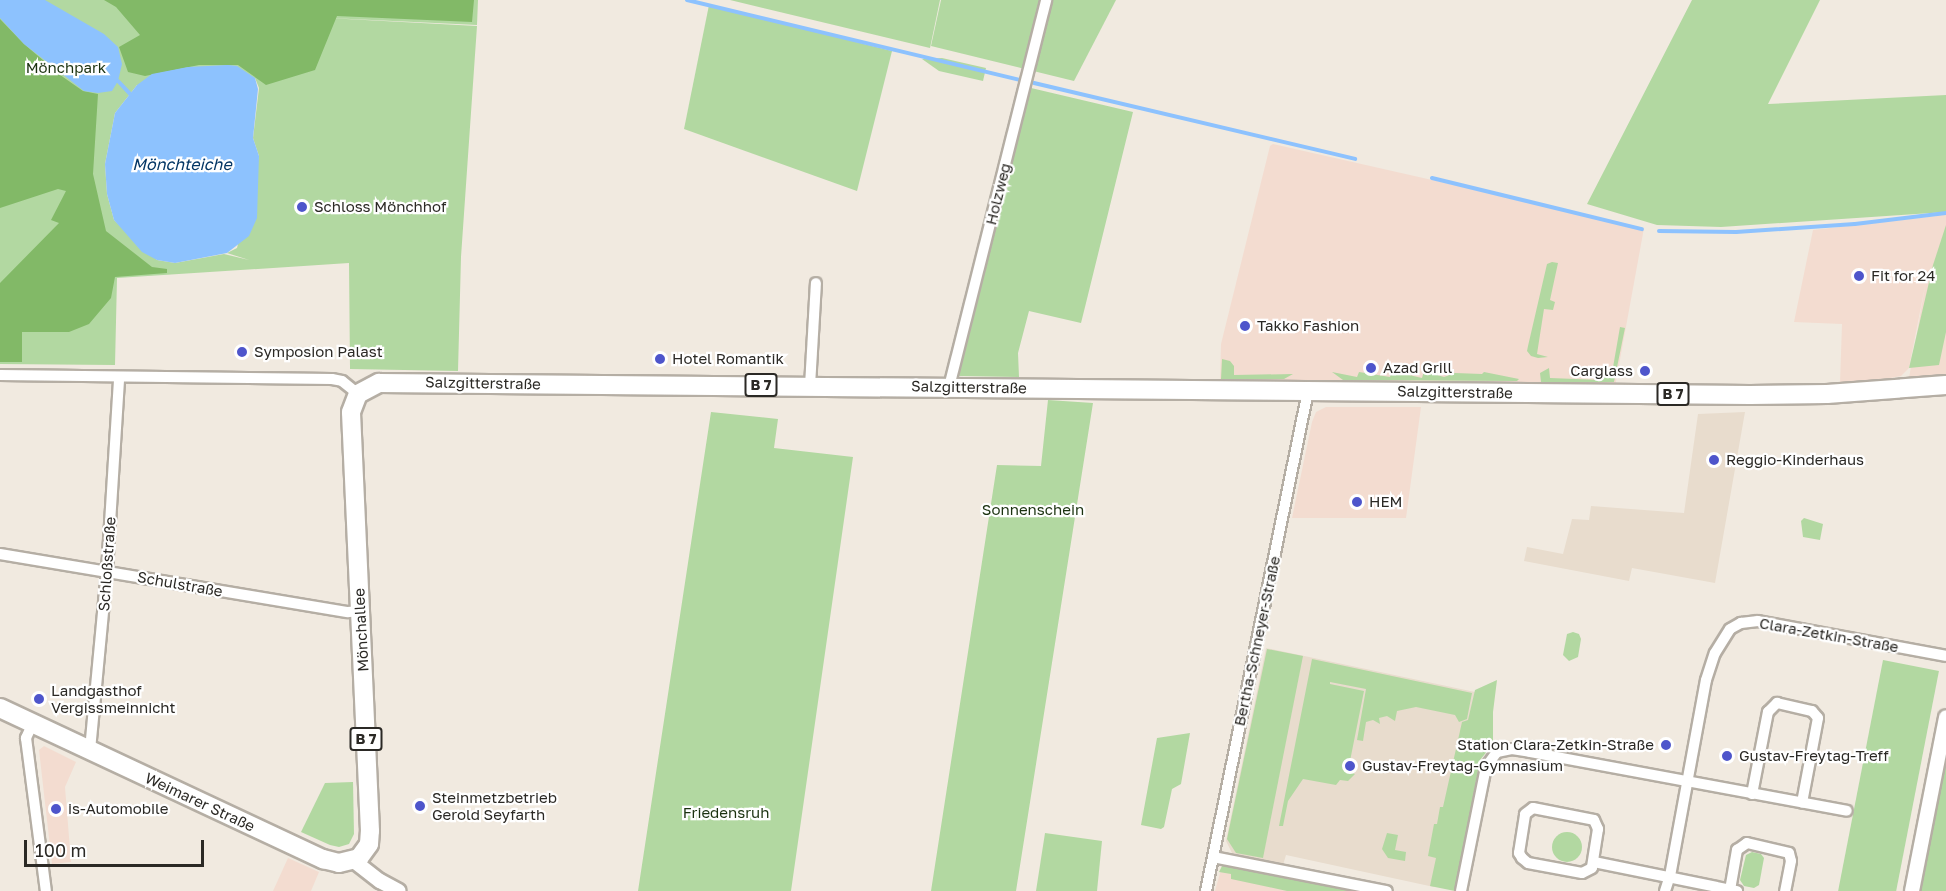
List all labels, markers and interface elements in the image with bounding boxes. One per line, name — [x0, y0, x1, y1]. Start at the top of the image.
park label: Mönchpark — [26, 59, 106, 77]
water label: Mönchteiche — [132, 154, 232, 174]
street label: Holzweg — [982, 161, 1014, 227]
place label: Schloss Mönchhof — [314, 198, 446, 216]
marker: Schloss Mönchhof — [295, 200, 309, 214]
place label: Fit for 24 — [1871, 267, 1935, 285]
marker: Fit for 24 — [1852, 269, 1866, 283]
place label: Takko Fashion — [1257, 317, 1359, 335]
marker: Takko Fashion — [1238, 319, 1252, 333]
place label: Symposion Palast — [254, 343, 383, 361]
marker: Symposion Palast — [235, 345, 249, 359]
place label: Hotel Romantik — [672, 350, 784, 368]
marker: Hotel Romantik — [653, 352, 667, 366]
place label: Azad Grill — [1383, 359, 1452, 377]
marker: Azad Grill — [1364, 361, 1378, 375]
place label: Carglass — [1570, 362, 1633, 380]
marker: Carglass — [1638, 364, 1652, 378]
street label: Salzgitterstraße — [425, 373, 541, 393]
road number: B 7 — [744, 374, 777, 396]
street label: Salzgitterstraße — [911, 377, 1027, 397]
street label: Salzgitterstraße — [1397, 382, 1513, 402]
road number: B 7 — [1656, 383, 1690, 405]
place label: Reggio-Kinderhaus — [1726, 451, 1864, 469]
marker: Reggio-Kinderhaus — [1707, 453, 1721, 467]
place label: HEM — [1369, 493, 1402, 511]
marker: HEM — [1350, 495, 1364, 509]
park label: Sonnenschein — [982, 501, 1084, 519]
street label: Schloßstraße — [95, 516, 119, 612]
street label: Bertha-Schneyer-Straße — [1230, 554, 1284, 728]
street label: Schulstraße — [136, 568, 224, 600]
street label: Mönchallee — [350, 588, 372, 672]
street label: Clara-Zetkin-Straße — [1758, 614, 1900, 656]
place label: Landgasthof Vergissmeinnicht — [51, 681, 175, 716]
marker: Landgasthof Vergissmeinnicht — [32, 692, 46, 706]
road number: B 7 — [350, 728, 382, 750]
place label: Station Clara-Zetkin-Straße — [1457, 736, 1654, 754]
marker: Station Clara-Zetkin-Straße — [1659, 738, 1673, 752]
place label: Gustav-Freytag-Treff — [1739, 747, 1889, 765]
marker: Gustav-Freytag-Treff — [1720, 749, 1734, 763]
place label: Gustav-Freytag-Gymnasium — [1362, 757, 1563, 775]
marker: Gustav-Freytag-Gymnasium — [1343, 759, 1357, 773]
street label: Weimarer Straße — [142, 769, 258, 835]
place label: Steinmetzbetrieb Gerold Seyfarth — [432, 788, 557, 823]
marker: Steinmetzbetrieb Gerold Seyfarth — [413, 799, 427, 813]
place label: is-Automobile — [68, 800, 168, 818]
marker: is-Automobile — [49, 802, 63, 816]
park label: Friedensruh — [683, 804, 769, 822]
scale bar — [27, 828, 207, 866]
text: 100 m — [35, 839, 86, 861]

